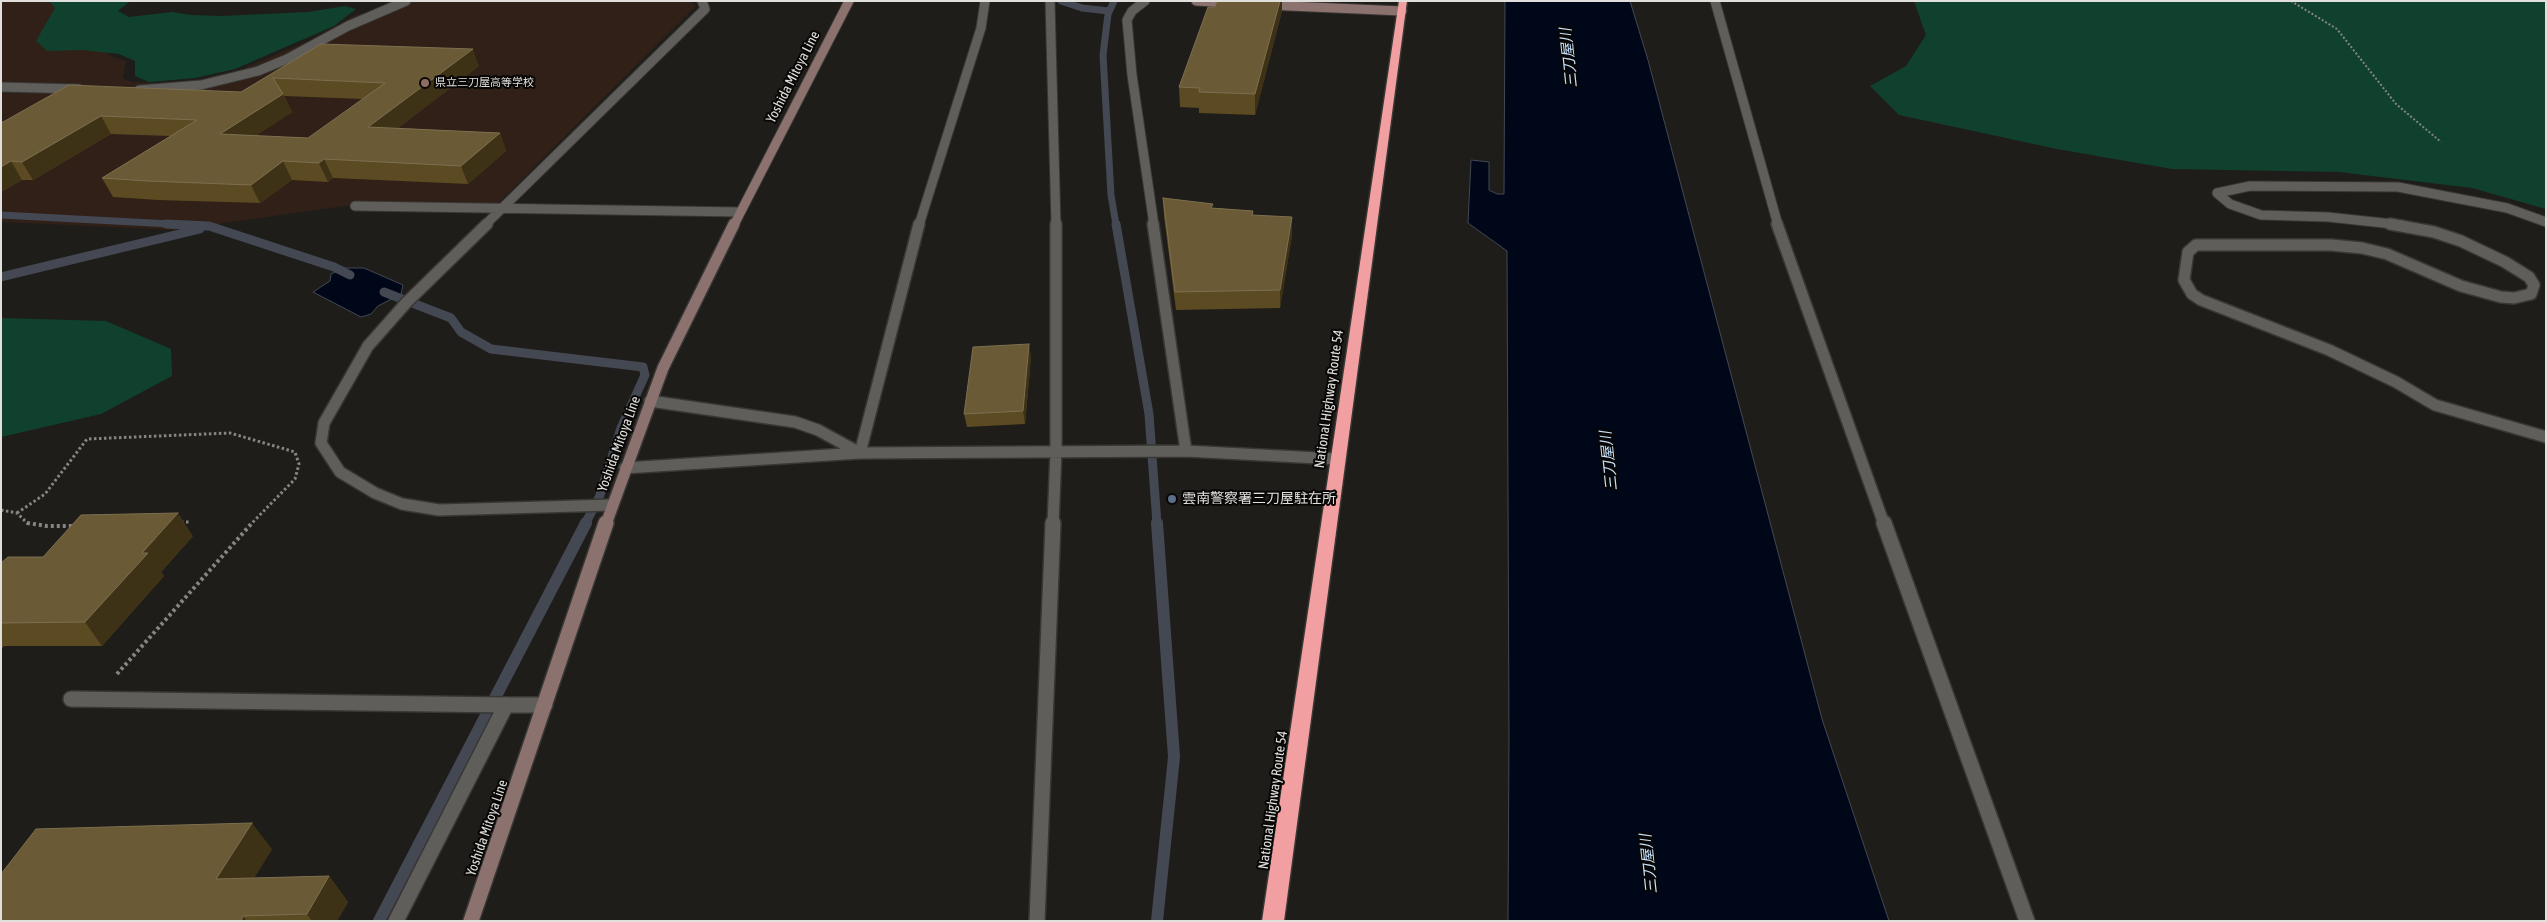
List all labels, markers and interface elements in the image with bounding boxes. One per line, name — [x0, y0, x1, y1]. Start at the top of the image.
water label: 三刀屋川 — [1557, 27, 1581, 89]
street label: Yoshida Mitoya Line — [763, 28, 823, 126]
place label: 県立三刀屋高等学校 — [435, 76, 534, 90]
marker: 県立三刀屋高等学校 — [419, 77, 431, 89]
street label: National Highway Route 54 — [1311, 329, 1347, 469]
street label: Yoshida Mitoya Line — [594, 394, 644, 494]
water label: 三刀屋川 — [1597, 430, 1621, 492]
place label: 雲南警察署三刀屋駐在所 — [1182, 491, 1336, 507]
marker: 雲南警察署三刀屋駐在所 — [1166, 493, 1178, 505]
street label: National Highway Route 54 — [1255, 730, 1291, 870]
street label: Yoshida Mitoya Line — [463, 778, 511, 878]
water label: 三刀屋川 — [1637, 833, 1661, 895]

